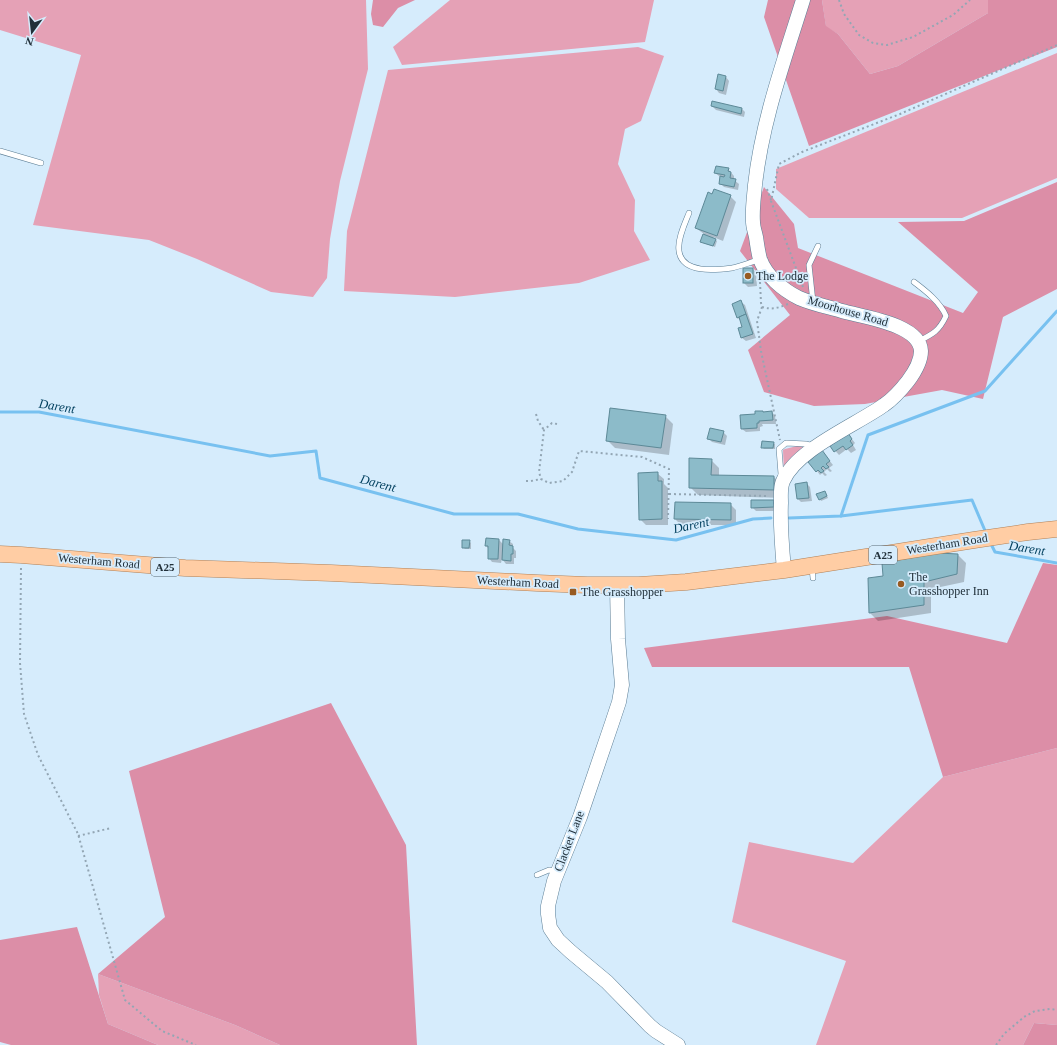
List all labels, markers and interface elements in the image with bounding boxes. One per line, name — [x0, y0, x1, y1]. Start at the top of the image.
north arrow — [12, 12, 52, 52]
text: N — [24, 35, 35, 48]
place label: The Lodge — [756, 269, 808, 283]
marker: The Lodge — [743, 271, 753, 281]
street label: Moorhouse Road — [806, 293, 890, 329]
water label: Darent — [37, 396, 76, 416]
water label: Darent — [358, 471, 398, 495]
water label: Darent — [671, 514, 711, 536]
street label: Westerham Road — [905, 531, 989, 557]
water label: Darent — [1007, 538, 1046, 558]
road number: A25 — [869, 546, 897, 564]
street label: Westerham Road — [58, 550, 140, 572]
road number: A25 — [151, 558, 179, 576]
place label: The Grasshopper Inn — [909, 570, 989, 598]
street label: Westerham Road — [477, 573, 559, 591]
marker: The Grasshopper Inn — [896, 579, 906, 589]
place label: The Grasshopper — [581, 585, 663, 599]
marker: The Grasshopper — [568, 587, 578, 597]
street label: Clacket Lane — [551, 809, 587, 873]

